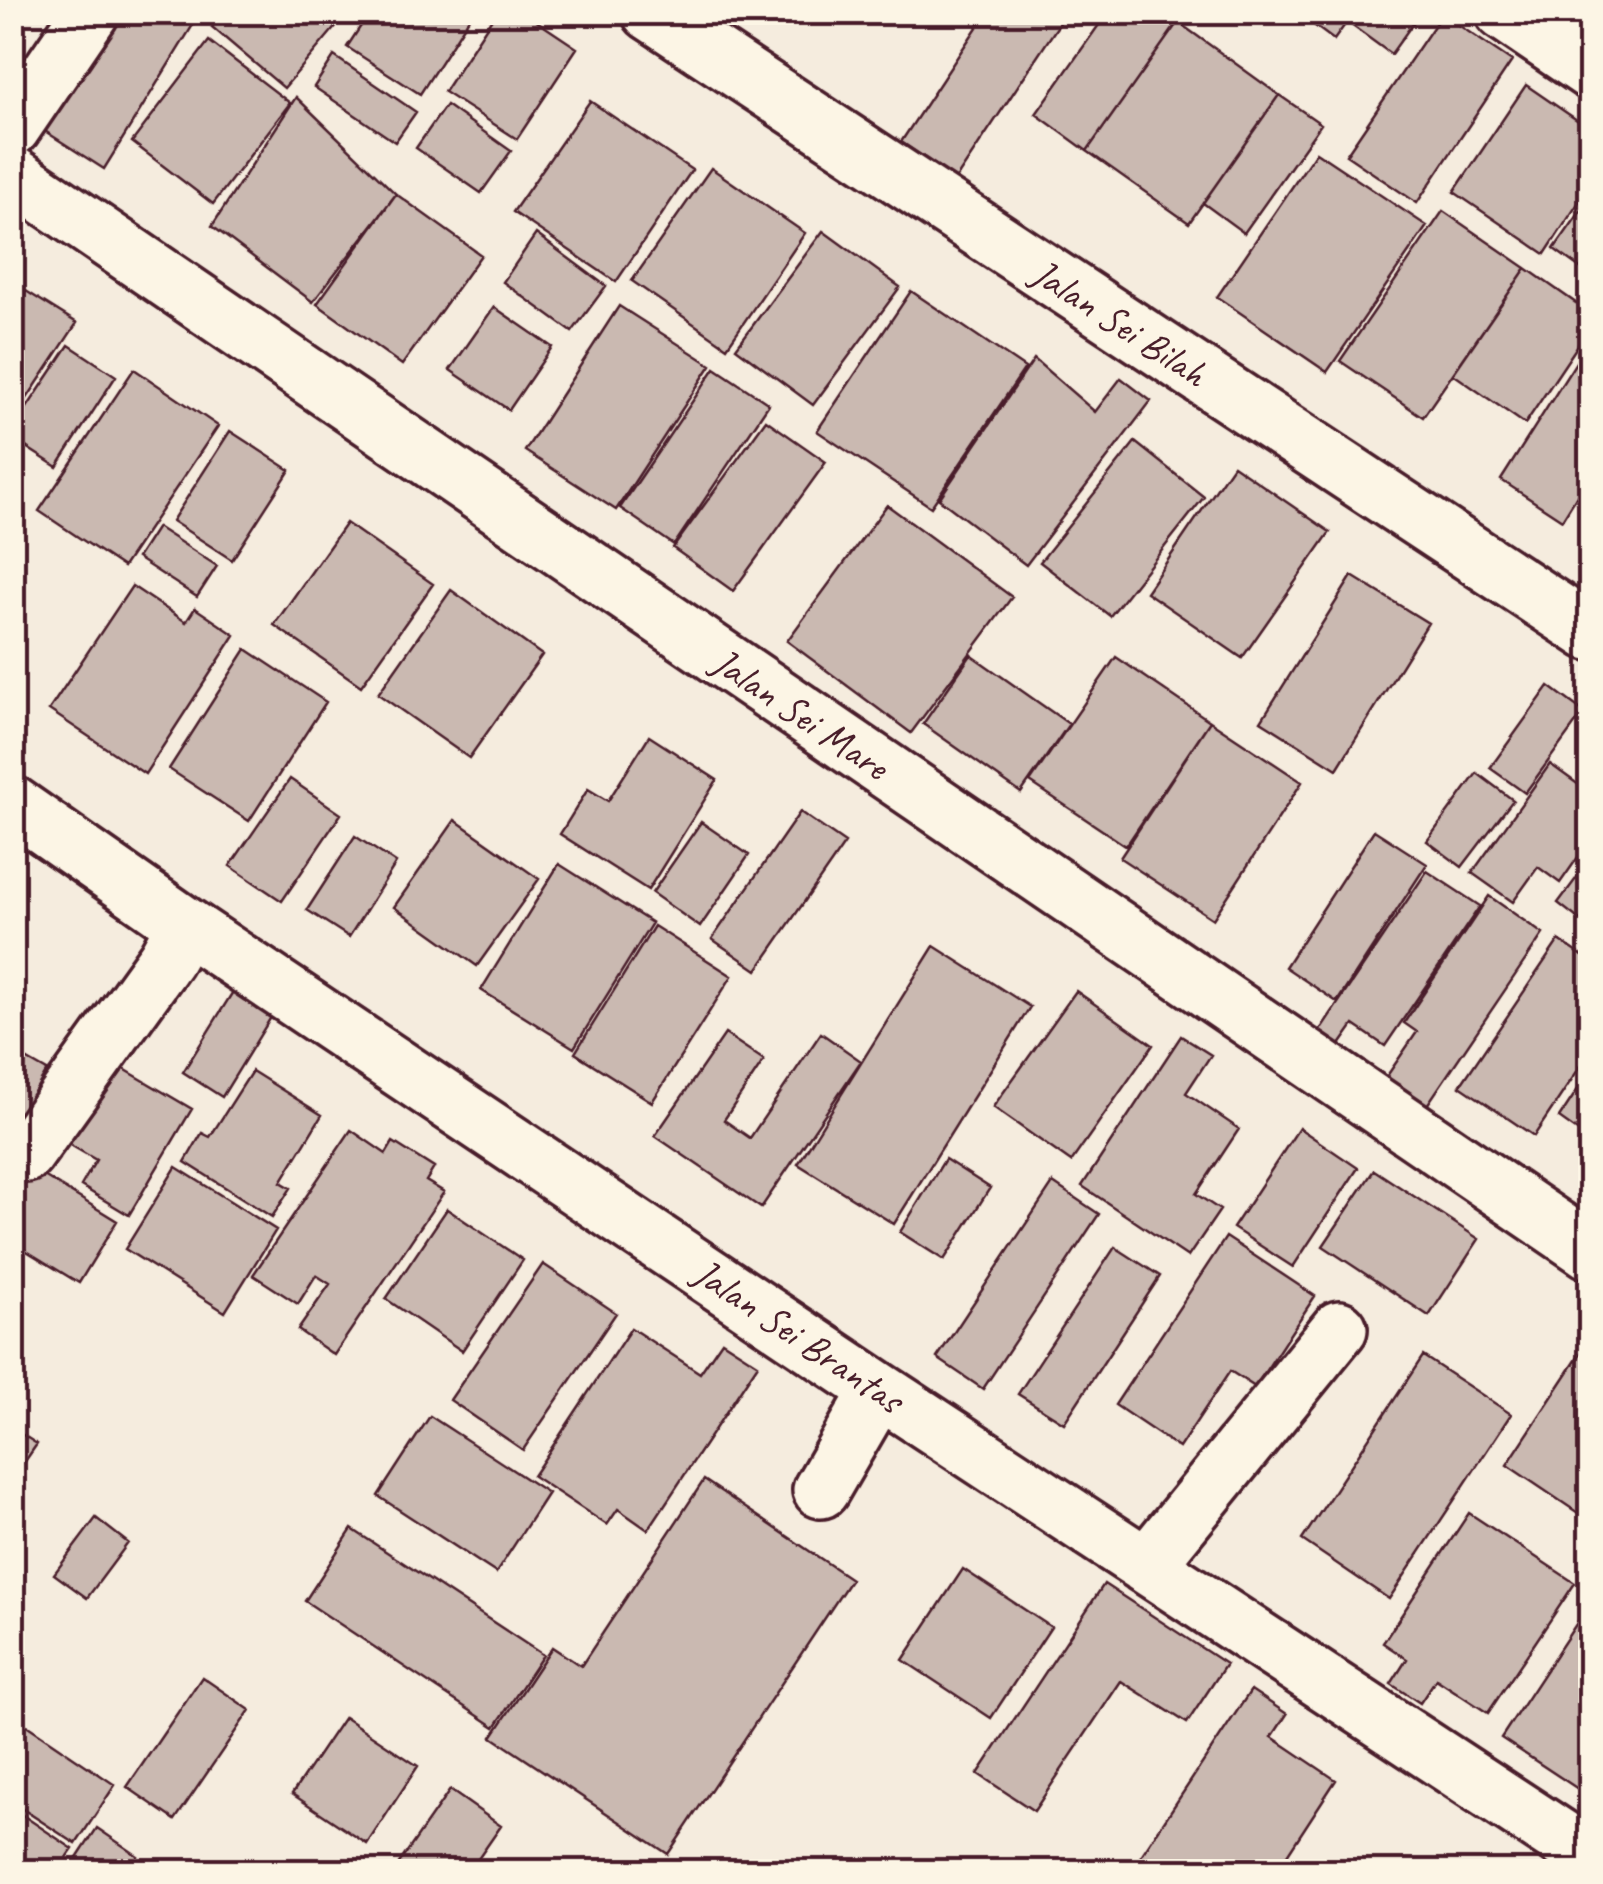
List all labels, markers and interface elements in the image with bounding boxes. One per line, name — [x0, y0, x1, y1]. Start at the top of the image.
street label: Jalan Sei Bilah — [1021, 247, 1218, 399]
street label: Jalan Sei Mare — [701, 636, 900, 793]
street label: Jalan Sei Brantas — [683, 1246, 915, 1426]

